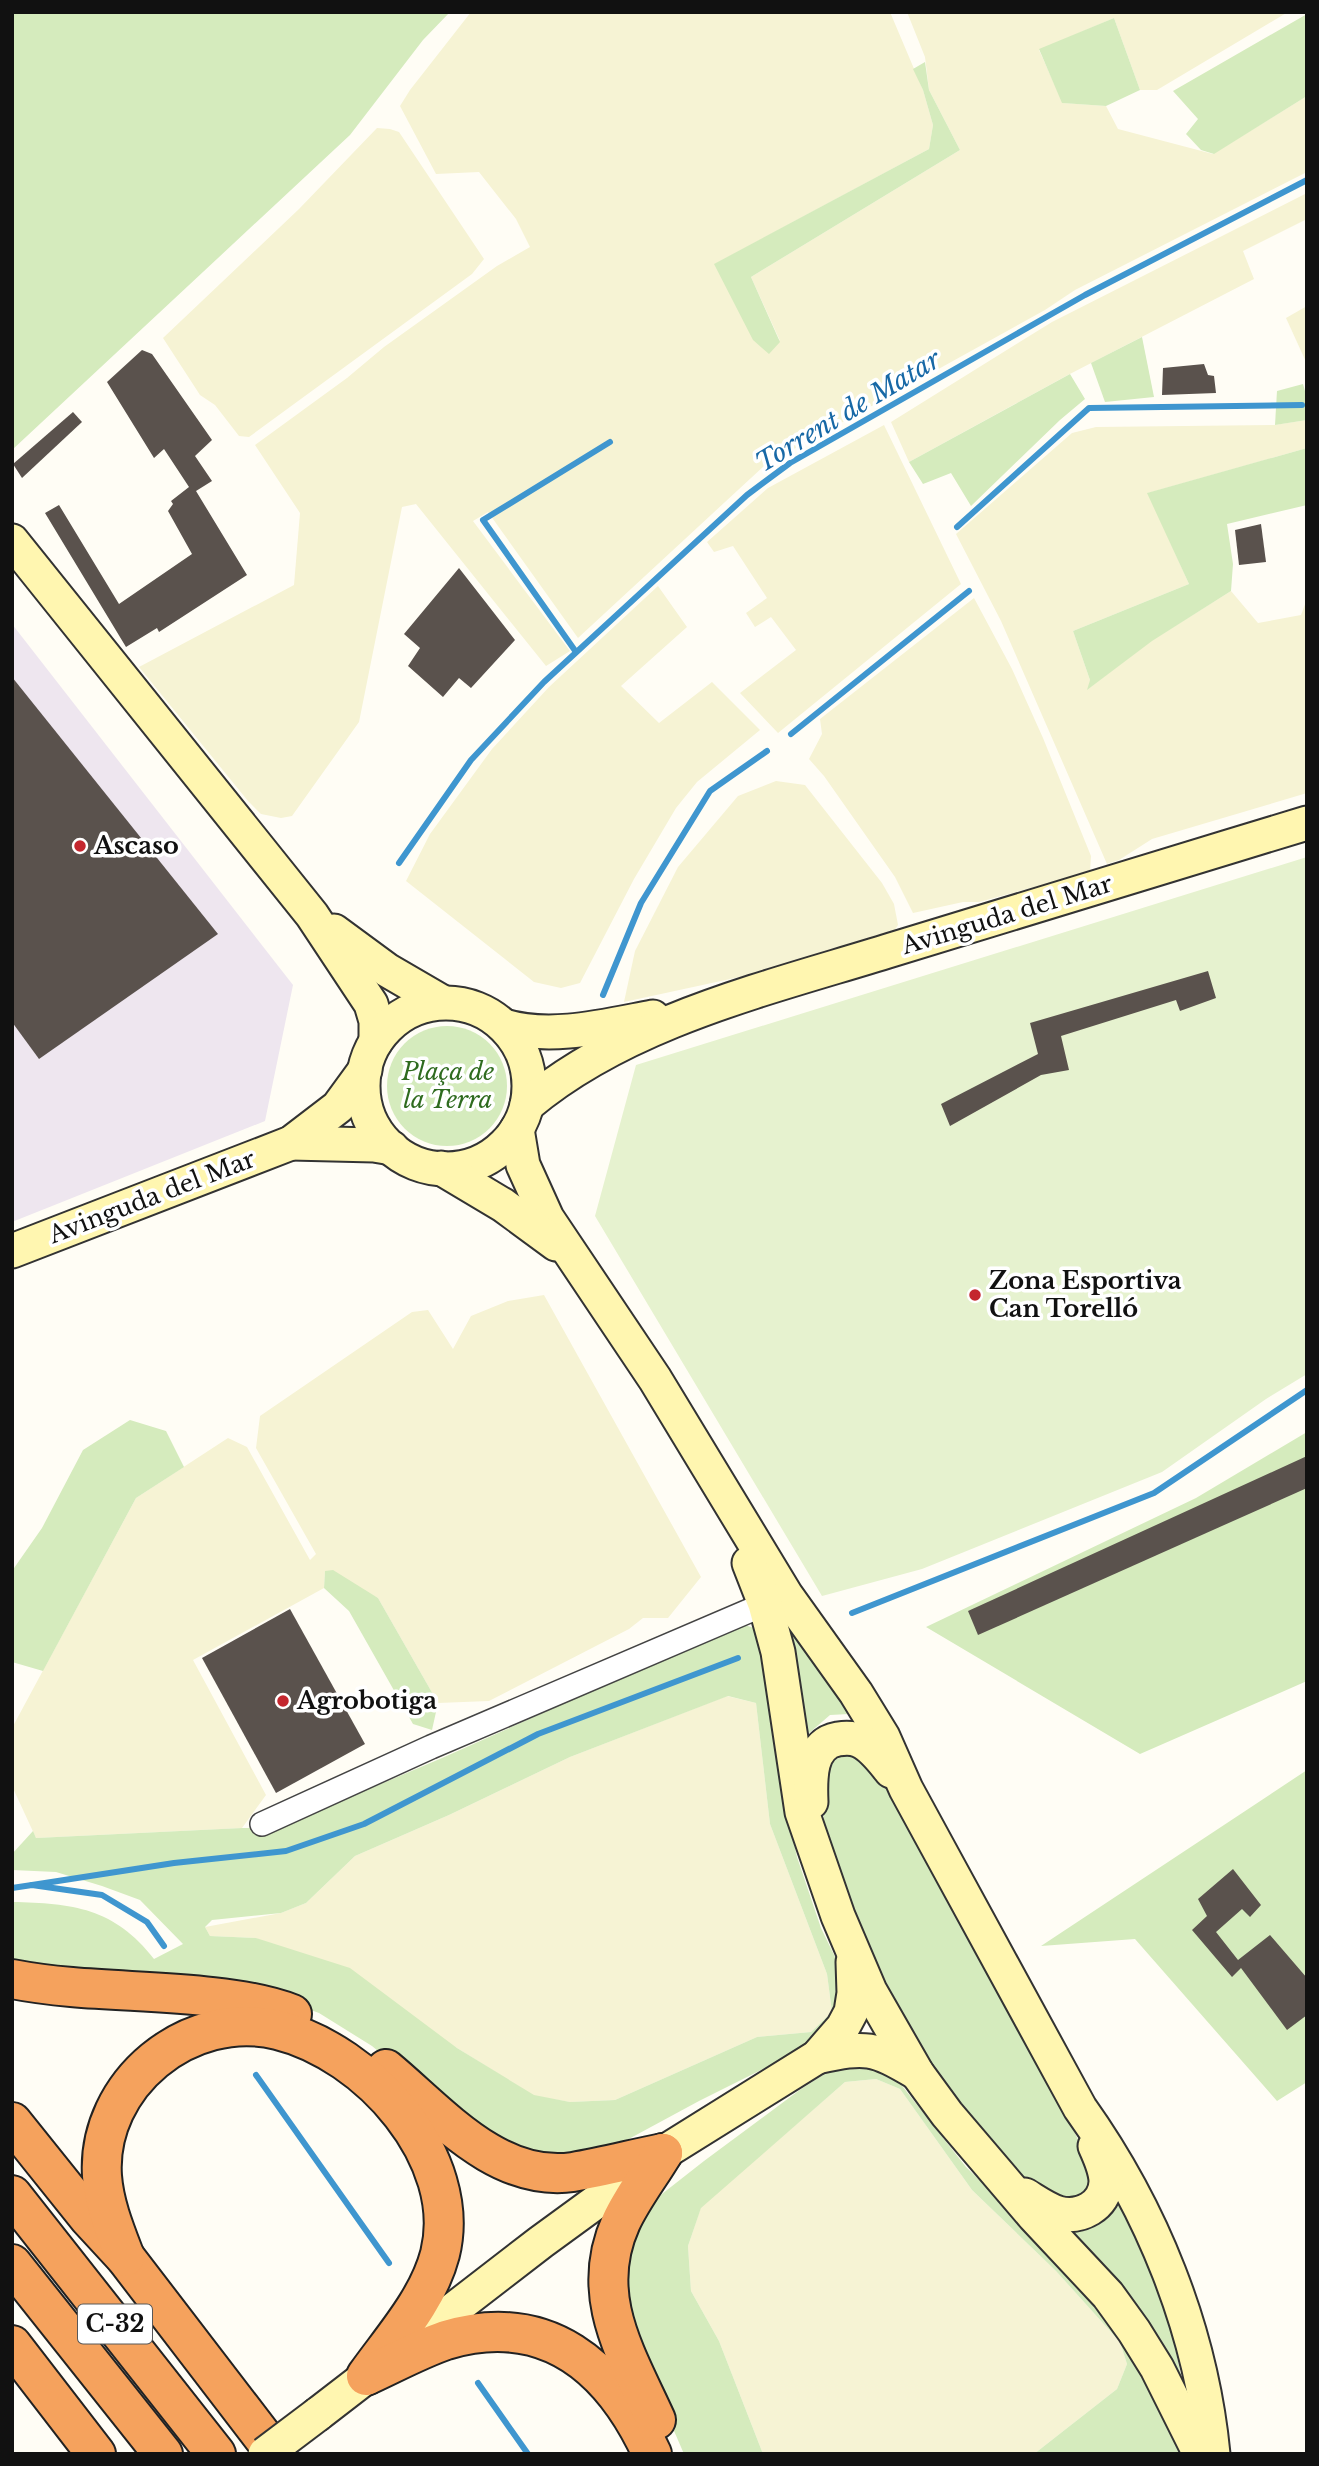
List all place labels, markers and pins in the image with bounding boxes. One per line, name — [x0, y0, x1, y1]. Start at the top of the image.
place label: Ascaso — [93, 831, 179, 860]
marker: Ascaso — [72, 838, 88, 854]
place label: Zona Esportiva Can Torelló — [989, 1266, 1182, 1323]
marker: Zona Esportiva Can Torelló — [967, 1287, 983, 1303]
place label: Agrobotiga — [296, 1686, 437, 1715]
marker: Agrobotiga — [275, 1693, 291, 1709]

